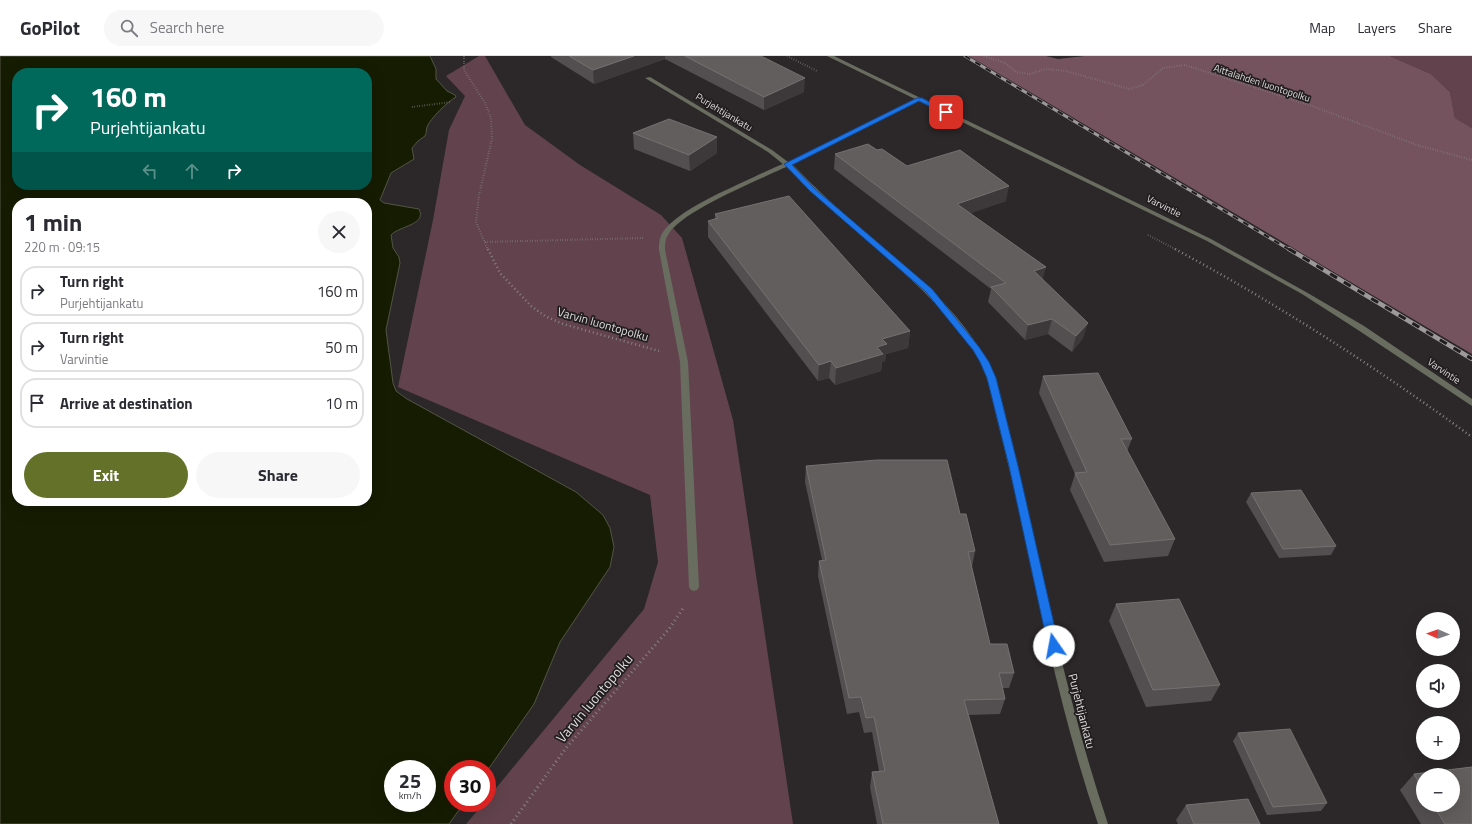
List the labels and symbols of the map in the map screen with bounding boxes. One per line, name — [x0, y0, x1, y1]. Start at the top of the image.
street label: Aittalahden luontopolku — [1212, 60, 1312, 106]
street label: Purjehtijankatu — [693, 89, 755, 135]
pin — [929, 95, 963, 129]
street label: Varvintie — [1144, 191, 1184, 221]
street label: Varvin luontopolku — [555, 302, 651, 346]
street label: Varvintie — [1424, 354, 1464, 388]
north arrow — [1416, 612, 1460, 656]
position arrow — [1033, 625, 1075, 667]
street label: Varvin luontopolku — [551, 649, 637, 747]
street label: Purjehtijankatu — [1063, 671, 1101, 751]
speed limit sign: 30 — [444, 760, 496, 812]

